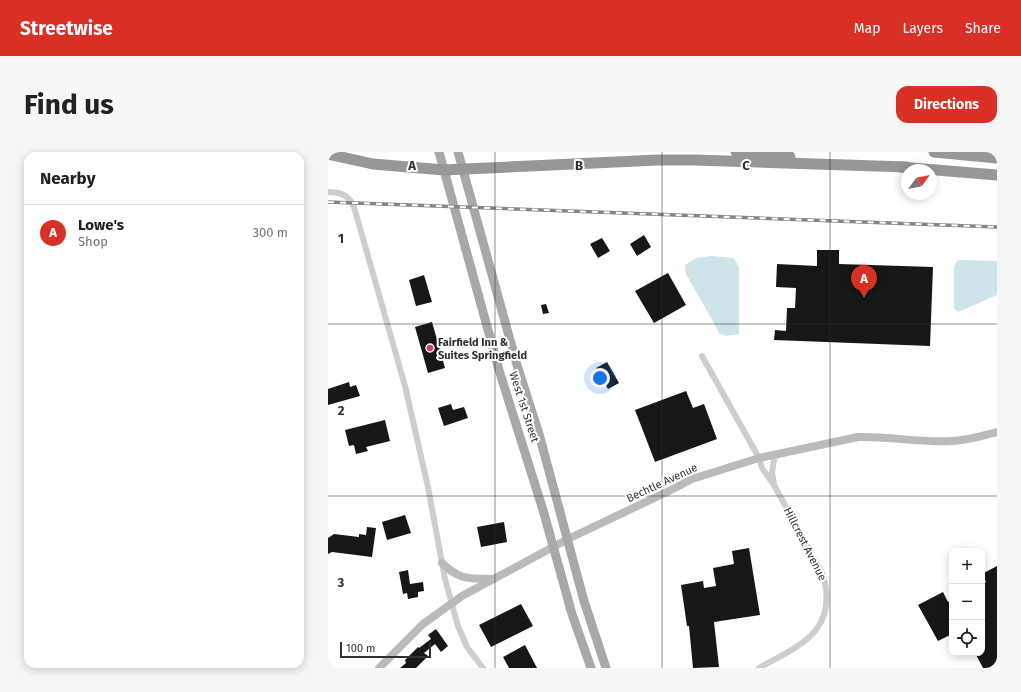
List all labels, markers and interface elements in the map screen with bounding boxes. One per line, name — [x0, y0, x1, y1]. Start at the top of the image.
text: Streetwise — [20, 17, 113, 40]
text: Map — [854, 20, 880, 37]
text: Layers — [902, 20, 943, 37]
text: Share — [965, 20, 1001, 37]
button: Directions — [896, 86, 997, 123]
text: Find us — [24, 88, 114, 121]
text: A — [407, 158, 416, 173]
text: B — [575, 158, 583, 173]
text: C — [742, 158, 750, 173]
north arrow — [901, 164, 937, 200]
text: Nearby — [40, 168, 95, 189]
text: Lowe's — [78, 216, 124, 234]
text: A — [49, 225, 57, 240]
text: 300 m — [252, 225, 288, 240]
text: 1 — [338, 231, 344, 246]
text: Shop — [78, 234, 108, 249]
pin: A — [851, 265, 877, 298]
place label: Fairfield Inn & Suites Springfield — [438, 336, 527, 362]
marker: Fairfield Inn & Suites Springfield — [425, 343, 435, 353]
your location — [590, 368, 610, 388]
street label: West 1st Street — [506, 370, 542, 444]
text: 2 — [338, 403, 345, 418]
street label: Bechtle Avenue — [624, 461, 700, 505]
street label: Hillcrest Avenue — [781, 505, 829, 583]
map controls — [949, 548, 985, 656]
button: + — [949, 548, 985, 584]
text: 3 — [337, 575, 345, 590]
button: − — [949, 584, 985, 620]
button: locate — [949, 620, 985, 656]
scale bar — [340, 640, 431, 659]
text: 100 m — [346, 642, 375, 655]

